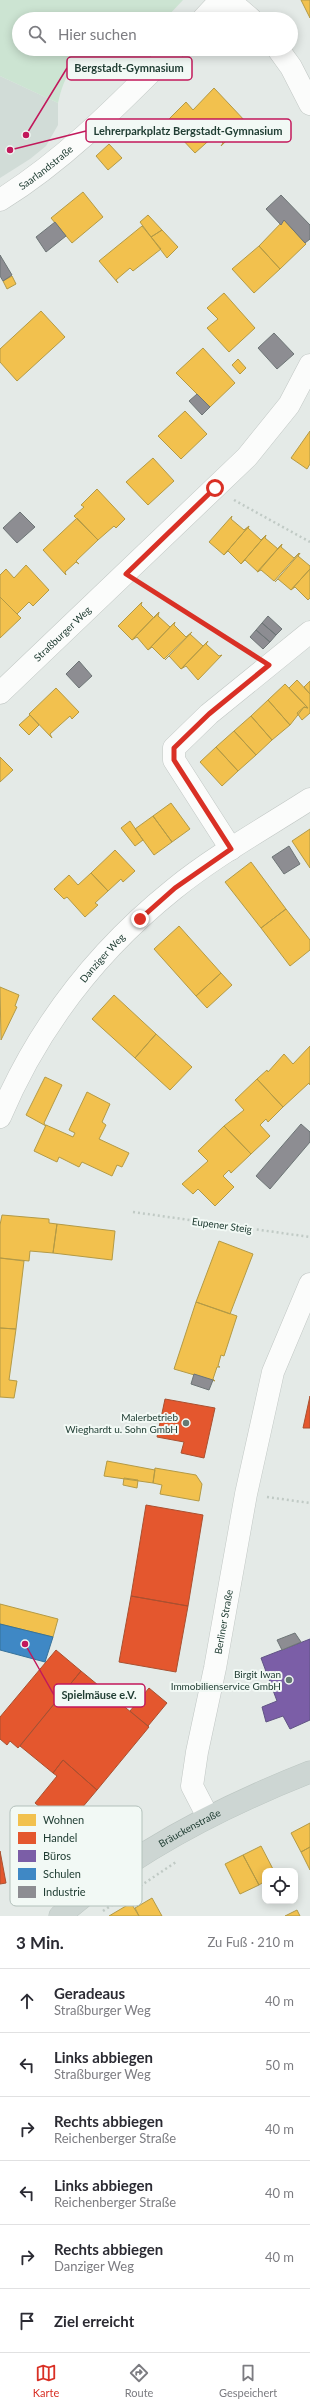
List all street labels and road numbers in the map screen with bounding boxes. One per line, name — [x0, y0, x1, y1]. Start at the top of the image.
street label: Saarlandstraße — [16, 143, 75, 192]
street label: Straßburger Weg — [31, 604, 93, 664]
street label: Danziger Weg — [77, 931, 127, 985]
street label: Eupener Steig — [191, 1215, 253, 1235]
street label: Berliner Straße — [212, 1589, 235, 1655]
street label: Bräuckenstraße — [156, 1806, 222, 1849]

